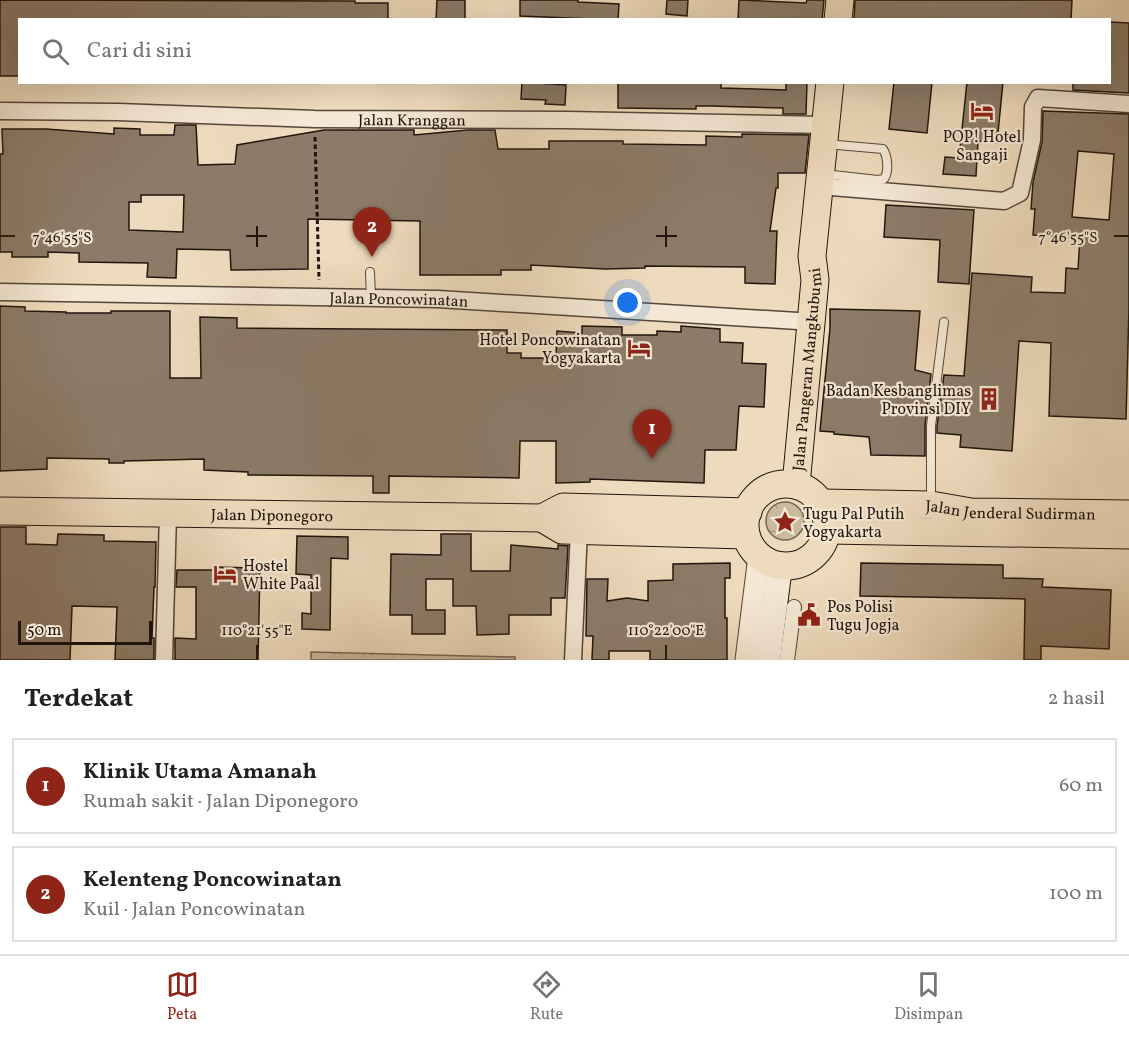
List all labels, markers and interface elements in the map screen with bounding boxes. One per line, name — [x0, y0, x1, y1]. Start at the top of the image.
search box — [18, 18, 1111, 84]
icon: search — [39, 35, 72, 68]
text: Cari di sini — [87, 36, 192, 67]
hotel icon: POP! Hotel Sangaji — [969, 98, 995, 124]
street label: Jalan Kranggan — [358, 110, 466, 133]
place label: POP! Hotel Sangaji — [943, 127, 1021, 167]
pin: 2 — [352, 208, 392, 257]
text: 7°46'55"S — [32, 228, 92, 249]
text: 7°46'55"S — [1038, 228, 1098, 249]
street label: Jalan Pangeran Mangkubumi — [788, 266, 829, 472]
street label: Jalan Poncowinatan — [329, 288, 469, 314]
your location — [613, 288, 642, 317]
place label: Hotel Poncowinatan Yogyakarta — [479, 330, 621, 370]
hotel icon: Hotel Poncowinatan Yogyakarta — [626, 335, 652, 361]
place label: Badan Kesbanglimas Provinsi DIY — [826, 381, 971, 421]
building icon: Badan Kesbanglimas Provinsi DIY — [976, 386, 1002, 412]
pin: 1 — [632, 410, 672, 459]
street label: Jalan Jenderal Sudirman — [925, 496, 1096, 527]
place label: Tugu Pal Putih Yogyakarta — [803, 504, 905, 544]
street label: Jalan Diponegoro — [211, 505, 333, 528]
place icon: Tugu Pal Putih Yogyakarta — [772, 509, 798, 535]
place label: Hostel White Paal — [243, 556, 320, 596]
hotel icon: Hostel White Paal — [212, 561, 238, 587]
place label: Pos Polisi Tugu Jogja — [827, 597, 899, 637]
public building icon: Pos Polisi Tugu Jogja — [796, 602, 822, 628]
scale bar — [18, 618, 152, 646]
text: 50 m — [27, 620, 61, 642]
text: 110°21'55"E — [221, 621, 293, 642]
text: 110°22'00"E — [628, 621, 704, 642]
text: Terdekat — [24, 681, 133, 717]
text: 2 hasil — [1048, 685, 1105, 713]
text: Klinik Utama Amanah — [83, 757, 317, 788]
text: 1 — [41, 772, 50, 800]
text: 60 m — [1059, 772, 1103, 800]
text: Rumah sakit · Jalan Diponegoro — [83, 788, 358, 816]
text: Kelenteng Poncowinatan — [83, 865, 342, 896]
text: 2 — [40, 880, 51, 908]
text: 100 m — [1049, 880, 1103, 908]
text: Kuil · Jalan Poncowinatan — [83, 896, 305, 924]
tab: Peta — [166, 968, 199, 1026]
tab: Rute — [530, 968, 563, 1026]
tab: Disimpan — [894, 968, 963, 1026]

